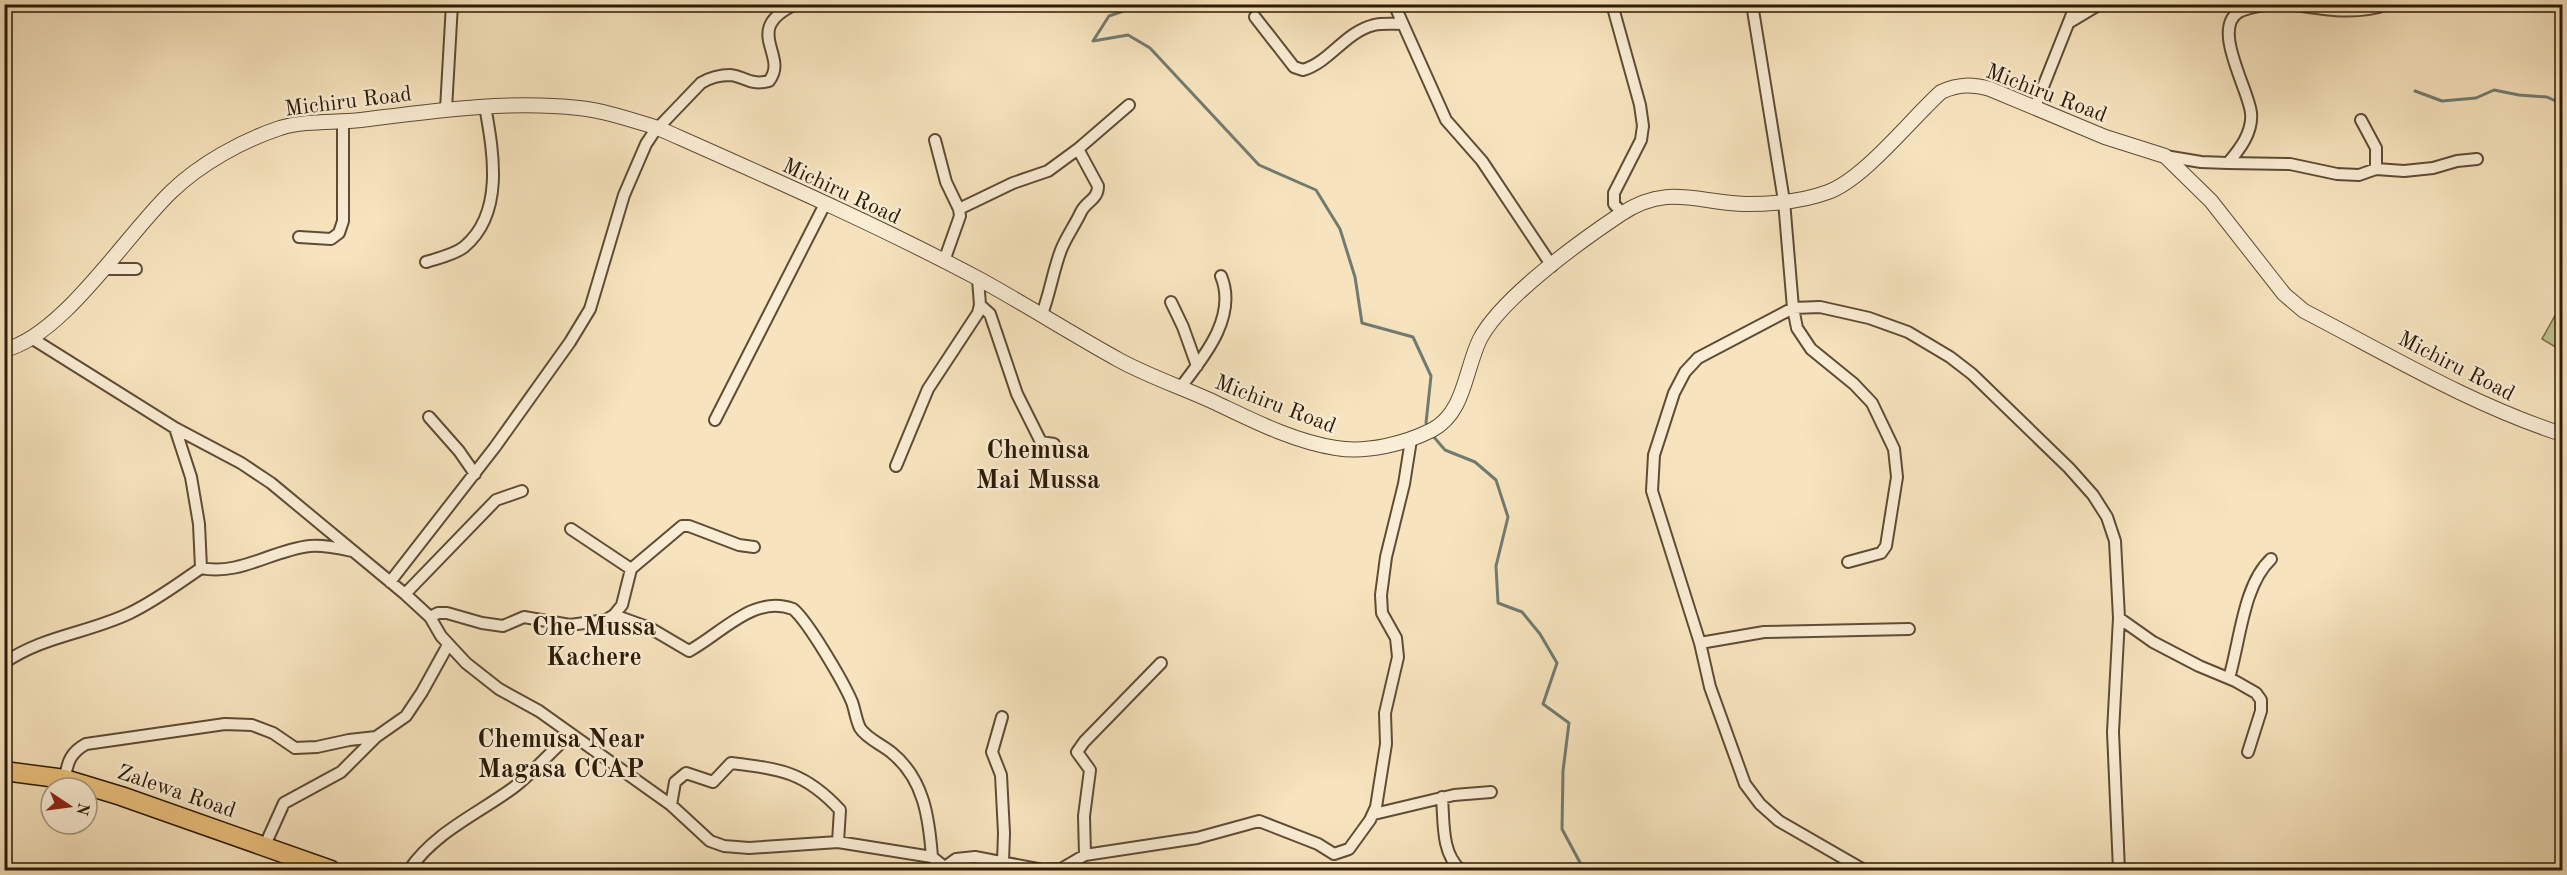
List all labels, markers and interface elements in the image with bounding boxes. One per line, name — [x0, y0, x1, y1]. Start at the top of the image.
street label: Michiru Road — [1983, 61, 2110, 127]
street label: Michiru Road — [283, 83, 413, 121]
street label: Michiru Road — [779, 155, 904, 229]
street label: Michiru Road — [2394, 328, 2518, 406]
street label: Michiru Road — [1212, 372, 1339, 438]
district label: Chemusa Mai Mussa — [976, 438, 1100, 494]
district label: Che Mussa Kachere — [532, 615, 656, 671]
district label: Chemusa Near Magasa CCAP — [477, 727, 645, 783]
street label: Zalewa Road — [114, 761, 238, 822]
north arrow — [39, 776, 99, 836]
text: N — [72, 801, 91, 817]

